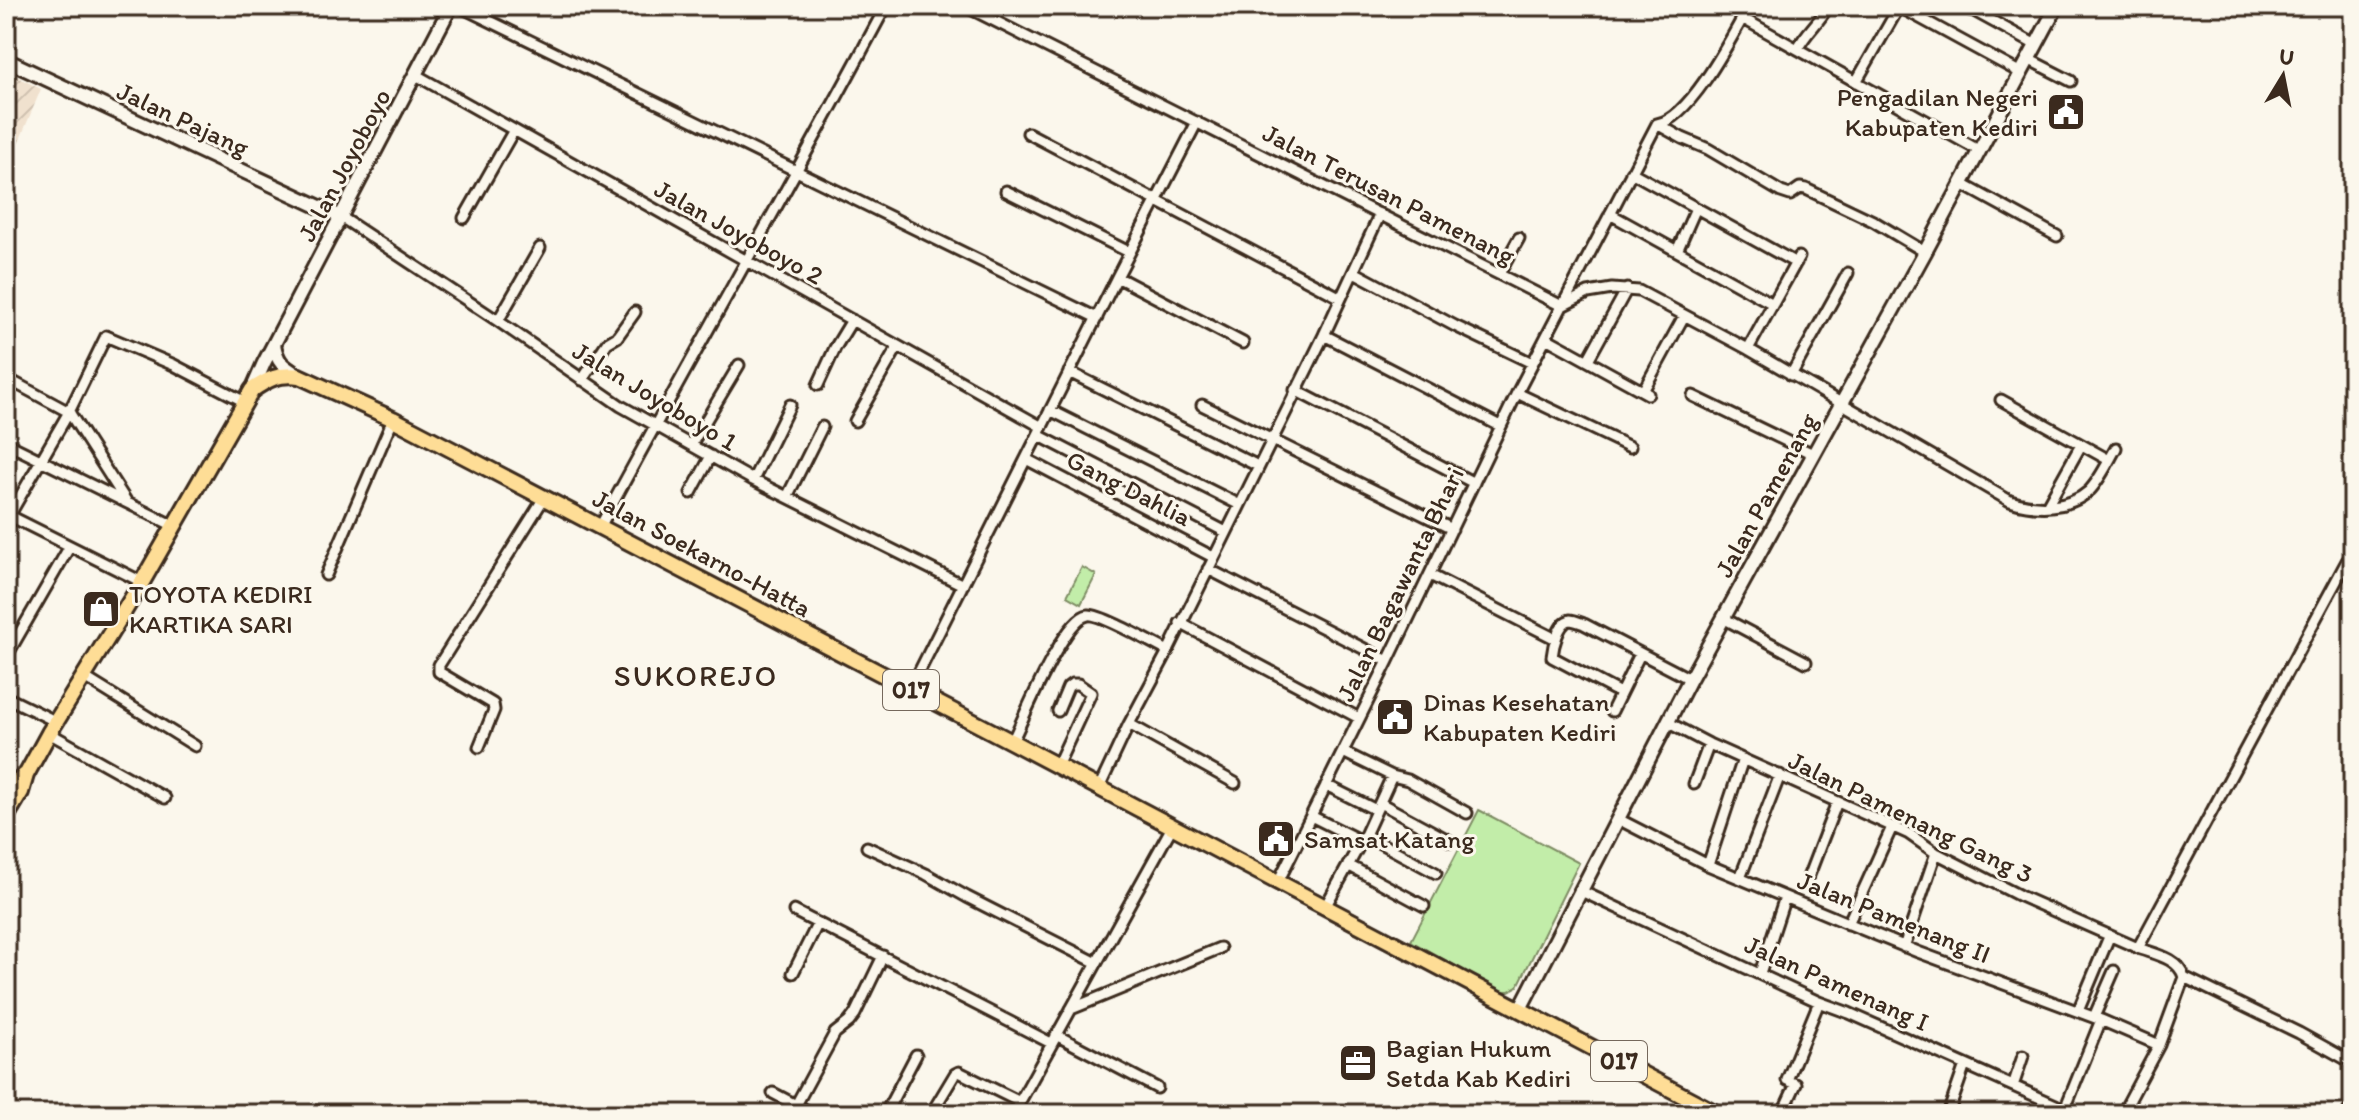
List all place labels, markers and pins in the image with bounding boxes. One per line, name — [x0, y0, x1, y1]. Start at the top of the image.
place label: Pengadilan Negeri Kabupaten Kediri — [1837, 81, 2038, 143]
public building icon: Pengadilan Negeri Kabupaten Kediri — [2045, 91, 2087, 133]
place label: TOYOTA KEDIRI KARTIKA SARI — [129, 578, 313, 640]
shop icon: TOYOTA KEDIRI KARTIKA SARI — [80, 588, 122, 630]
place label: Dinas Kesehatan Kabupaten Kediri — [1423, 686, 1616, 748]
public building icon: Dinas Kesehatan Kabupaten Kediri — [1374, 696, 1416, 738]
public building icon: Samsat Katang — [1255, 818, 1297, 860]
place label: Samsat Katang — [1304, 823, 1475, 855]
place label: Bagian Hukum Setda Kab Kediri — [1386, 1032, 1571, 1094]
office icon: Bagian Hukum Setda Kab Kediri — [1337, 1042, 1379, 1084]

